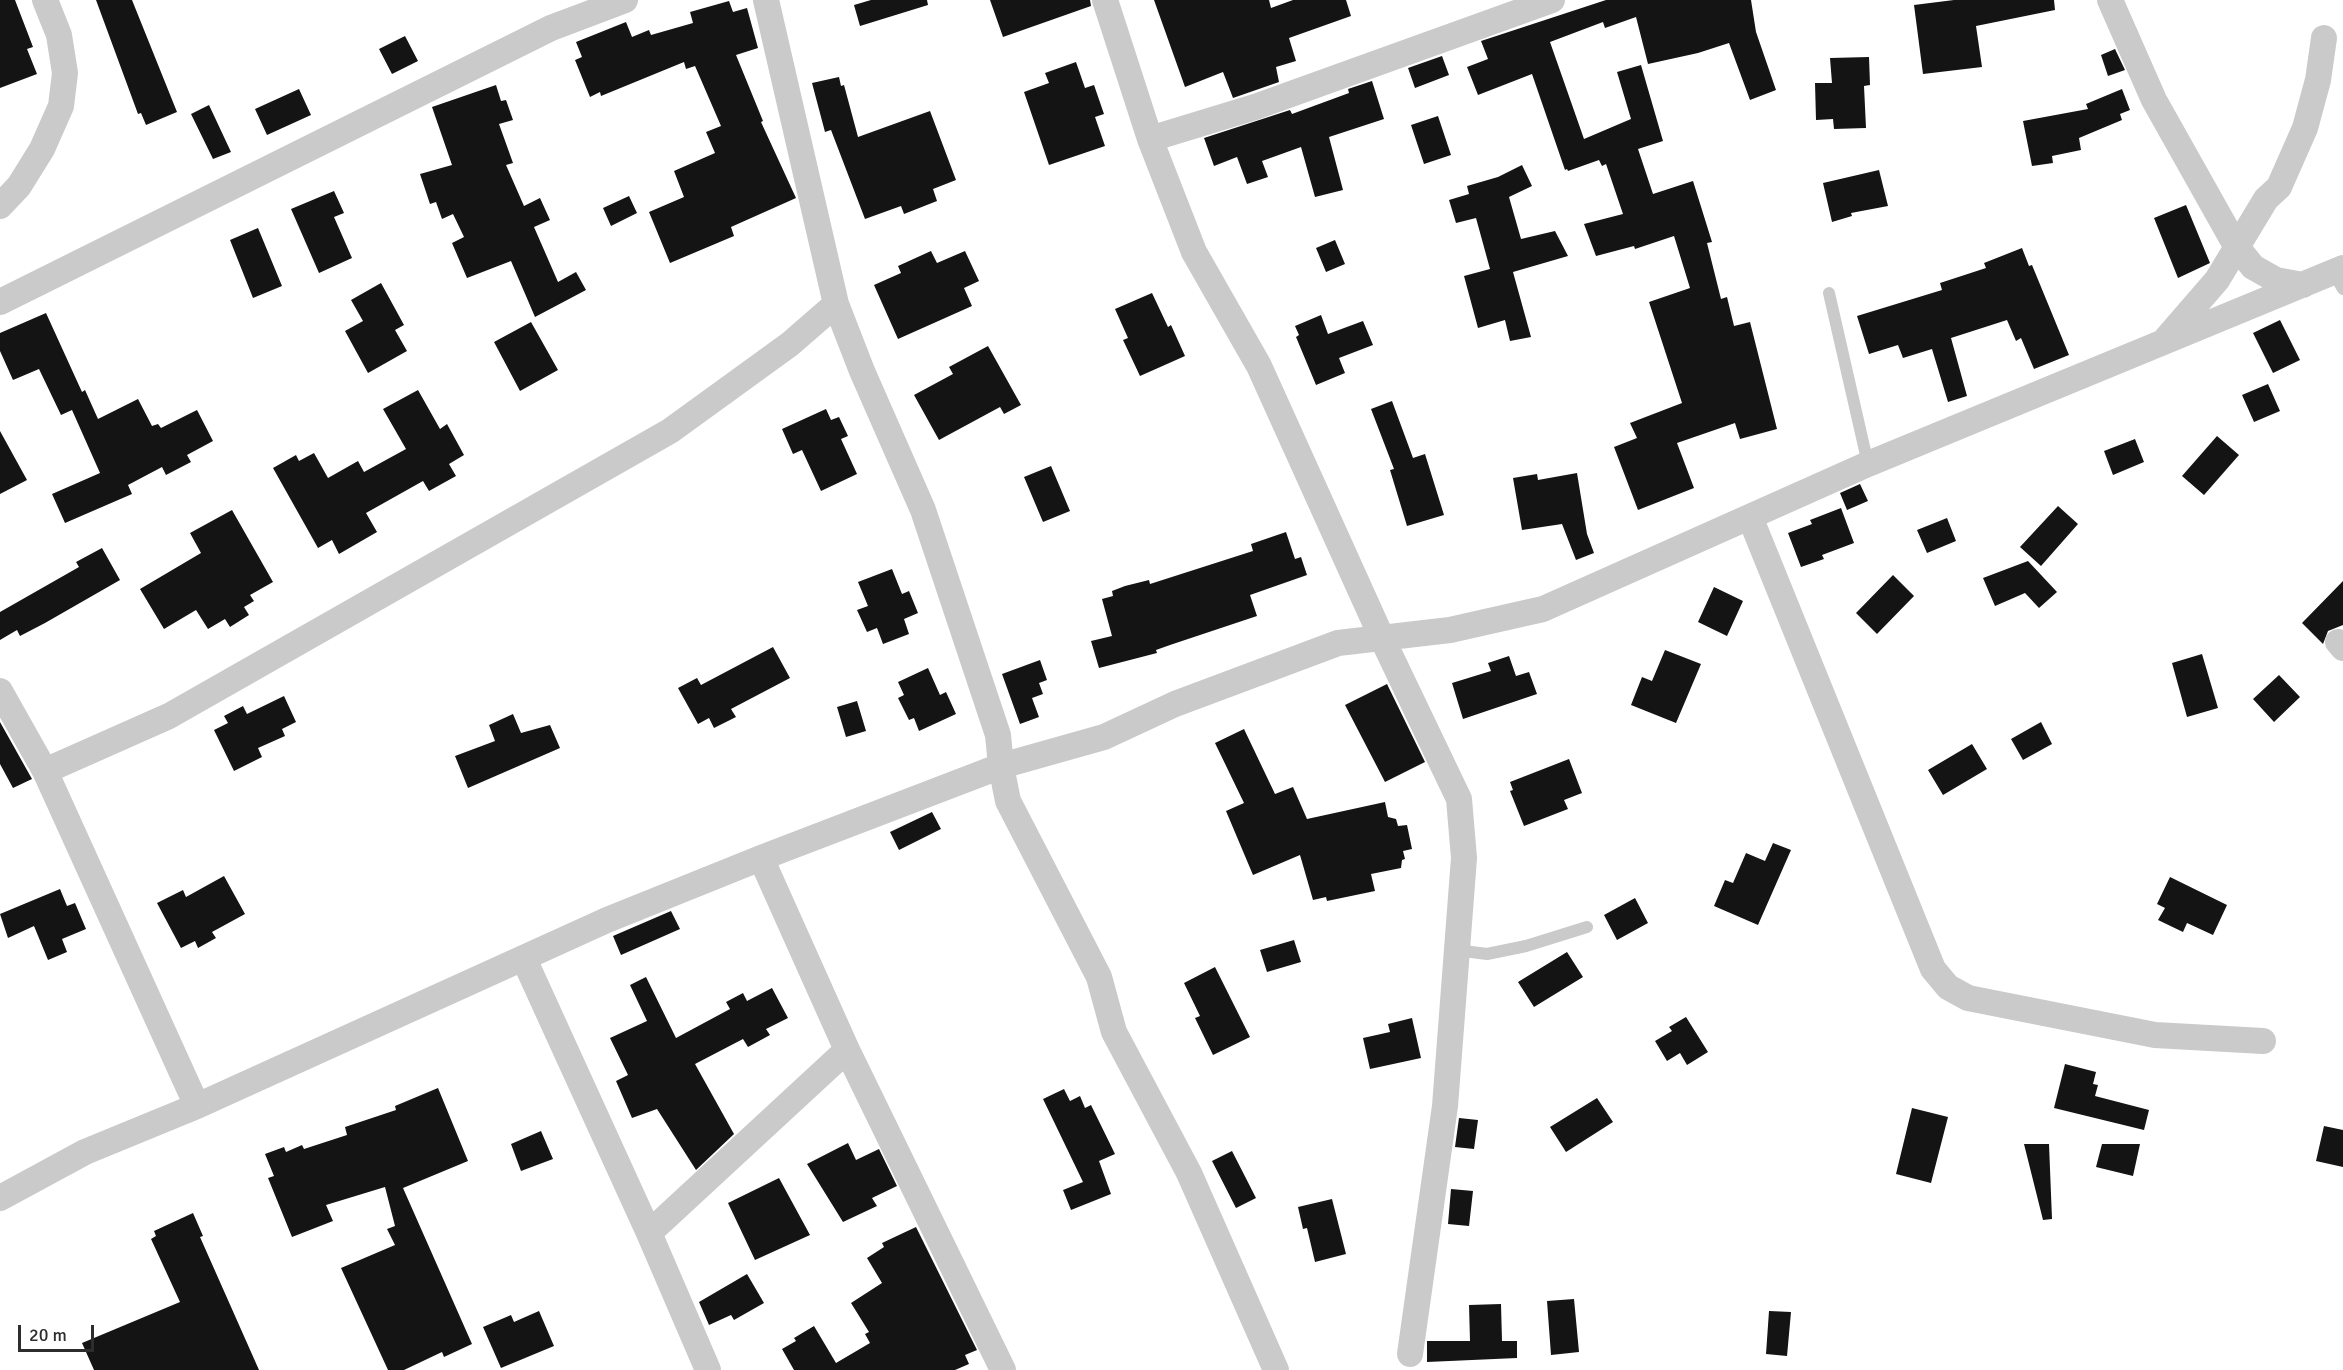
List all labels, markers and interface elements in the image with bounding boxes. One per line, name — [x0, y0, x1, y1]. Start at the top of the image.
scale bar — [21, 1313, 98, 1351]
text: 20 m — [29, 1324, 67, 1346]

